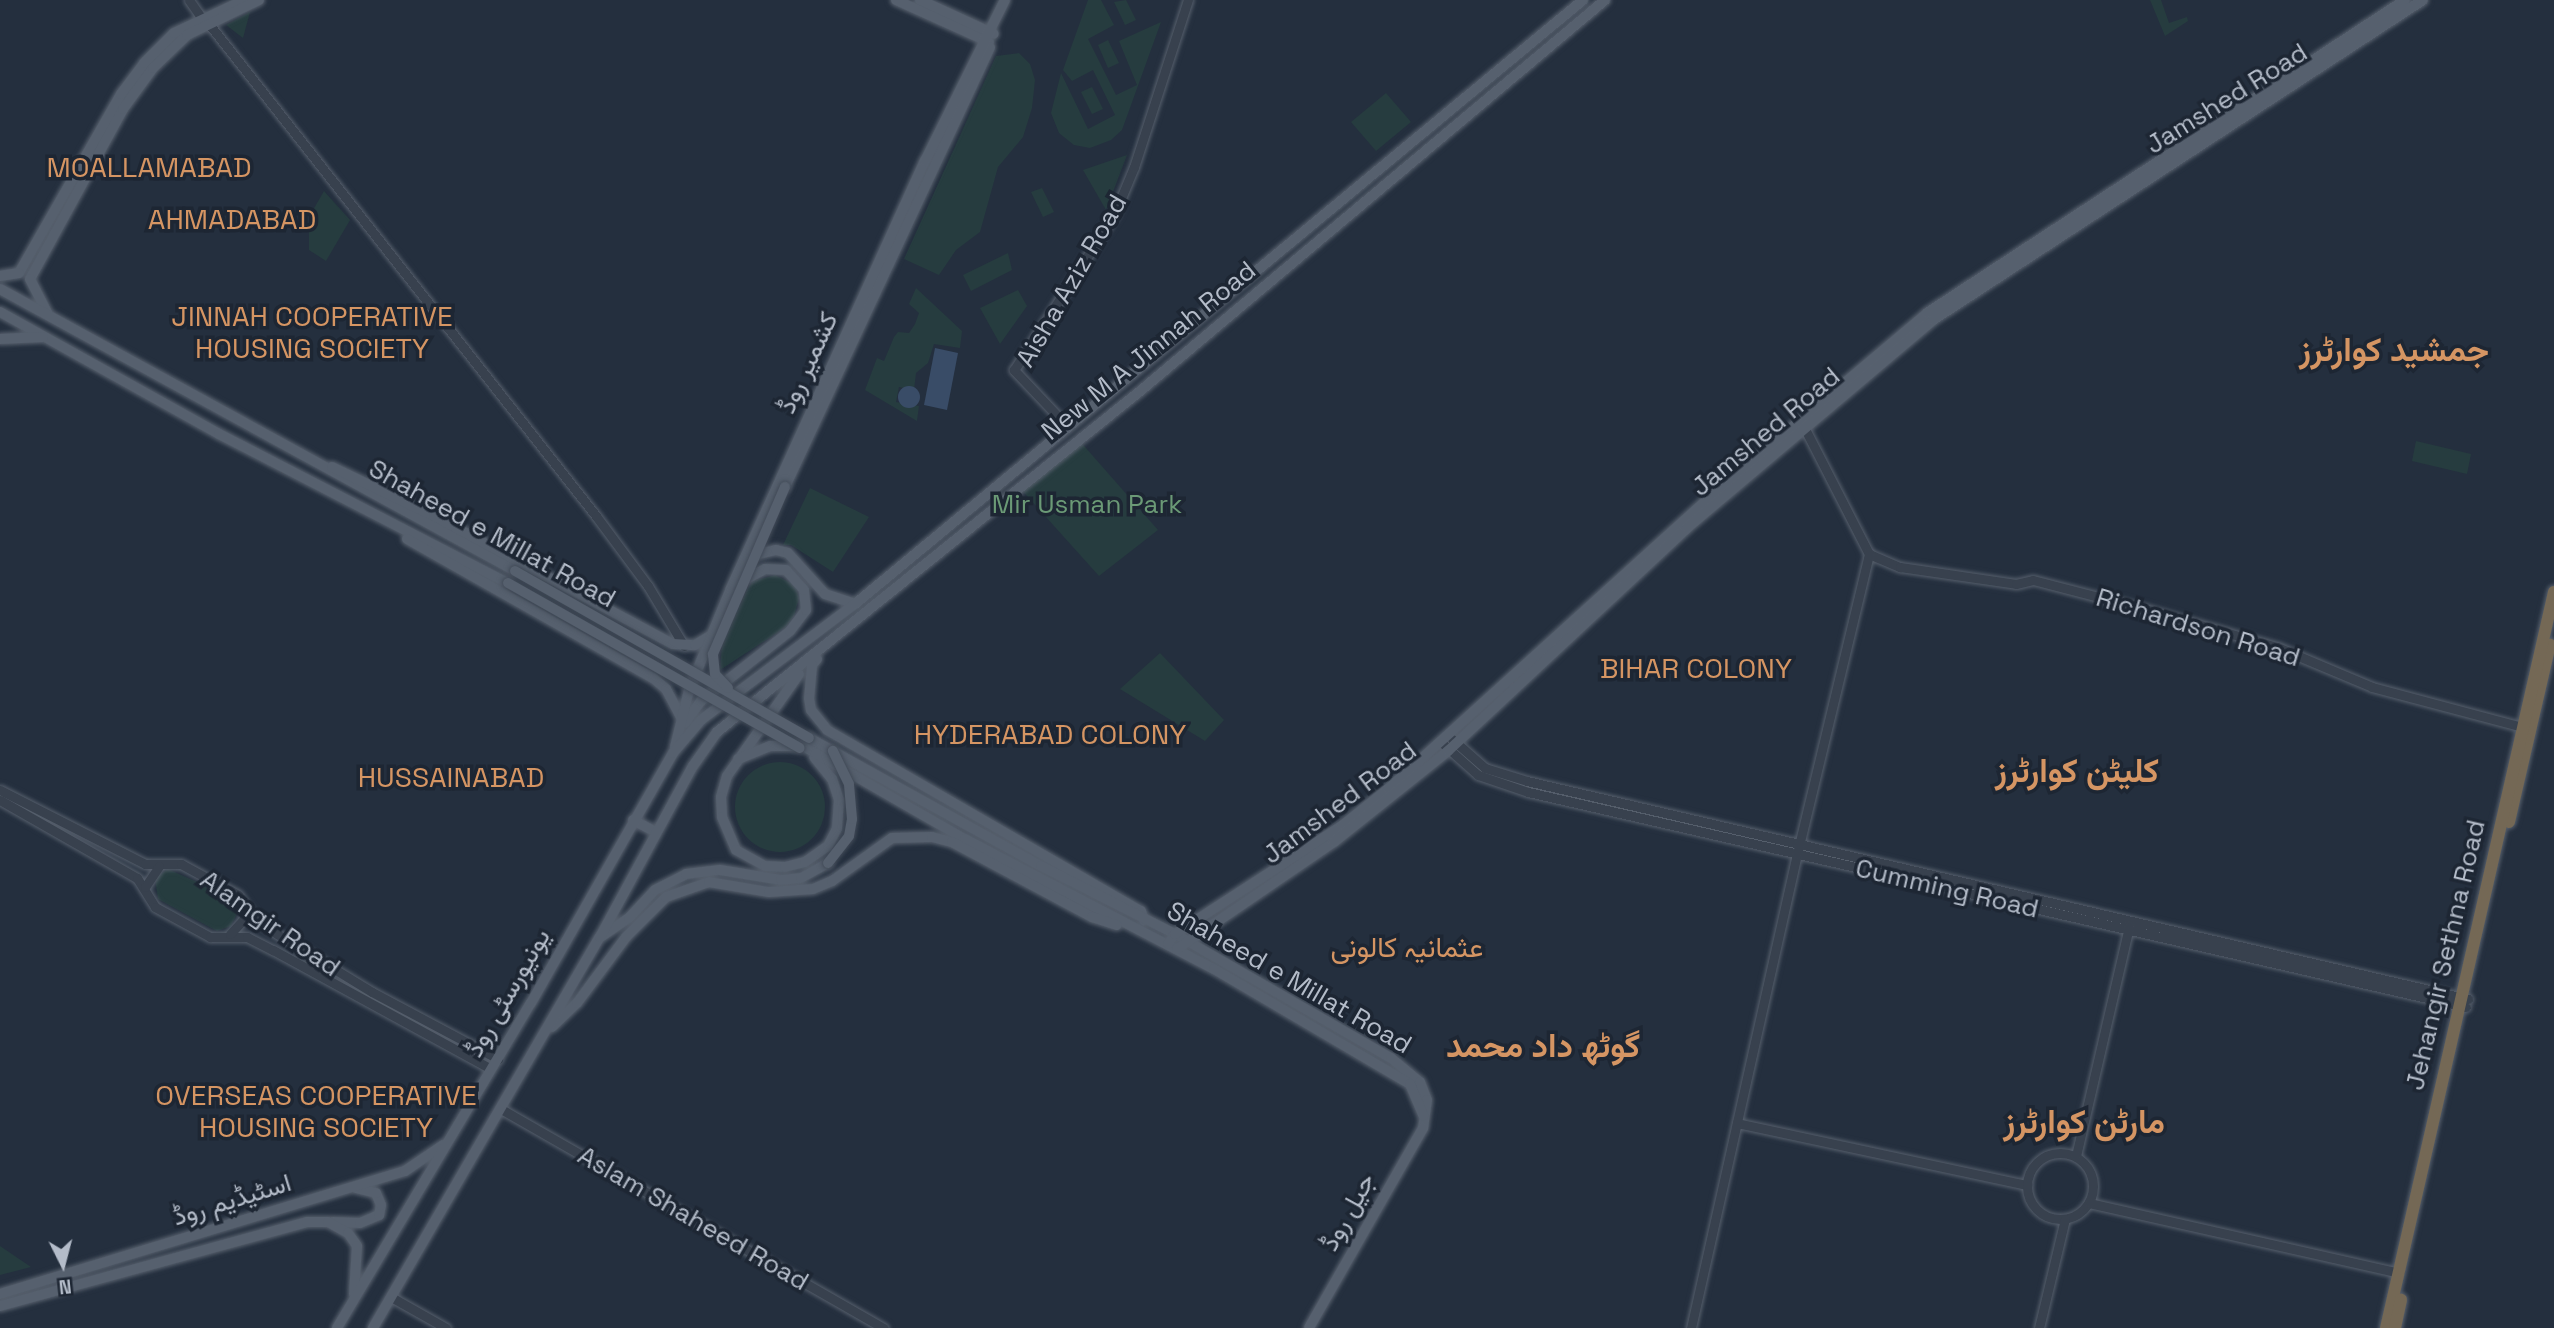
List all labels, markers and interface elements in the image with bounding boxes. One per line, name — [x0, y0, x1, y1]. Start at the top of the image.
street label: Jamshed Road — [2141, 37, 2313, 161]
district label: MOALLAMABAD — [37, 150, 261, 184]
street label: Aisha Aziz Road — [1010, 189, 1134, 373]
district label: AHMADABAD — [140, 202, 324, 236]
street label: New M A Jinnah Road — [1035, 255, 1263, 447]
district label: JINNAH COOPERATIVE HOUSING SOCIETY — [156, 299, 468, 365]
street label: کشمیر روڈ — [771, 307, 845, 419]
district label: جمشید کوارٹرز — [2299, 331, 2489, 371]
street label: Jamshed Road — [1685, 361, 1847, 503]
street label: Shaheed e Millat Road — [363, 453, 621, 615]
park label: Mir Usman Park — [992, 489, 1182, 521]
street label: Richardson Road — [2092, 582, 2304, 674]
district label: BIHAR COLONY — [1589, 651, 1803, 685]
district label: HYDERABAD COLONY — [900, 717, 1200, 751]
street label: Jamshed Road — [1257, 735, 1423, 871]
district label: کلیٹن کوارٹرز — [1995, 752, 2159, 792]
district label: HUSSAINABAD — [348, 760, 554, 794]
street label: Jehangir Sethna Road — [2400, 817, 2492, 1093]
street label: Cumming Road — [1852, 853, 2042, 925]
street label: Alamgir Road — [194, 864, 346, 984]
street label: Shaheed e Millat Road — [1161, 895, 1417, 1061]
street label: یونیورسٹی روڈ — [459, 923, 557, 1063]
district label: عثمانیہ کالونی — [1331, 930, 1483, 964]
district label: گوٹھ داد محمد — [1446, 1027, 1640, 1067]
district label: OVERSEAS COOPERATIVE HOUSING SOCIETY — [138, 1078, 494, 1144]
district label: مارٹن کوارٹرز — [2003, 1103, 2165, 1143]
street label: Aslam Shaheed Road — [572, 1140, 814, 1298]
street label: اسٹیڈیم روڈ — [169, 1167, 295, 1233]
street label: جیل روڈ — [1314, 1168, 1382, 1256]
north arrow — [28, 1230, 98, 1300]
text: N — [58, 1273, 73, 1299]

